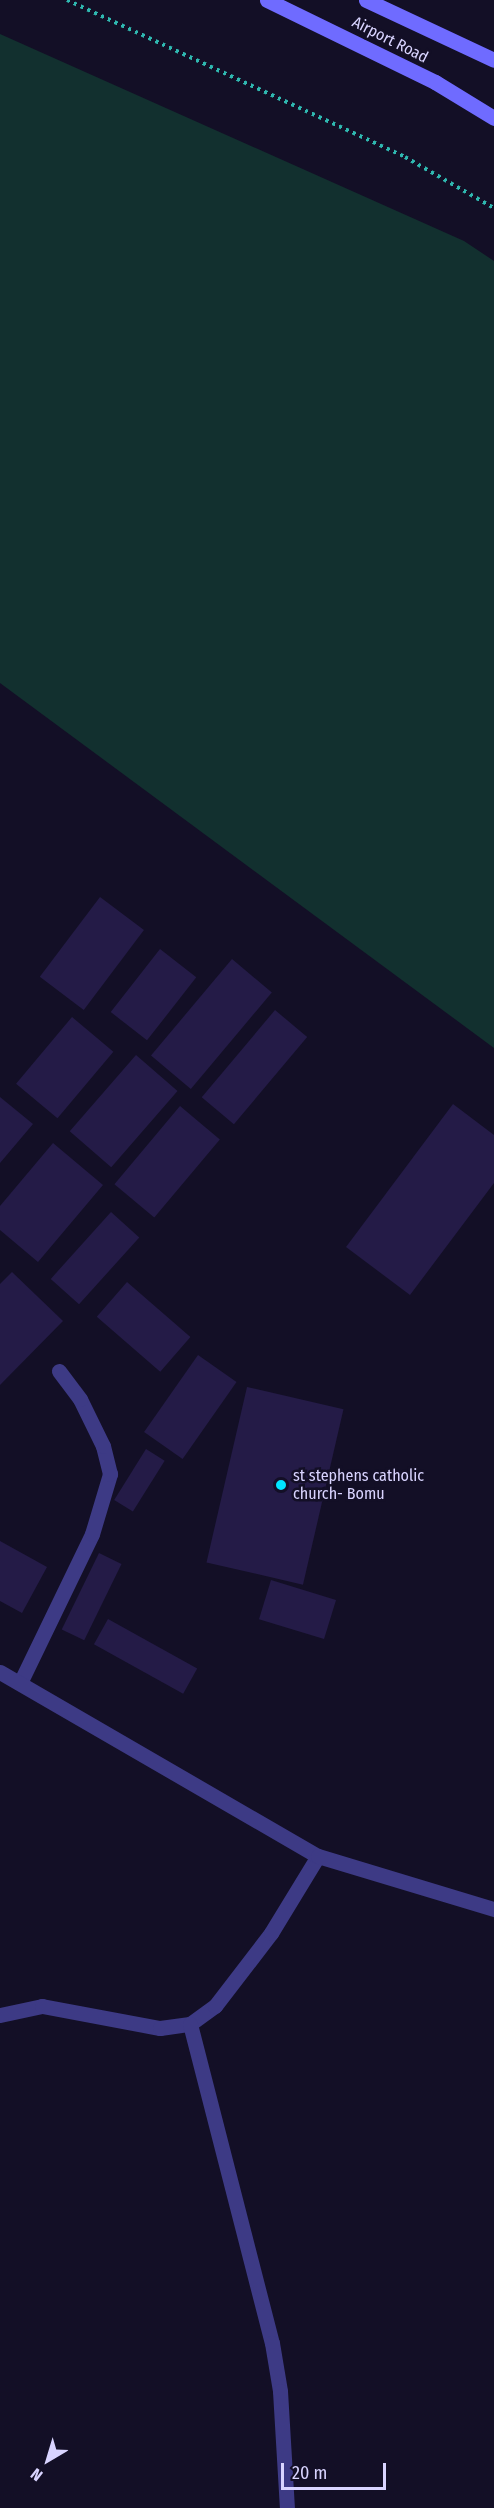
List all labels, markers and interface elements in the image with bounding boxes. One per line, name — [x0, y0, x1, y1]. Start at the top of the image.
street label: Airport Road — [349, 13, 431, 67]
place label: st stephens catholic church- Bomu — [293, 1466, 424, 1504]
marker: st stephens catholic church- Bomu — [274, 1478, 288, 1492]
north arrow — [18, 2430, 78, 2490]
scale bar — [284, 2451, 389, 2489]
text: 20 m — [292, 2462, 327, 2484]
text: N — [27, 2464, 46, 2485]

